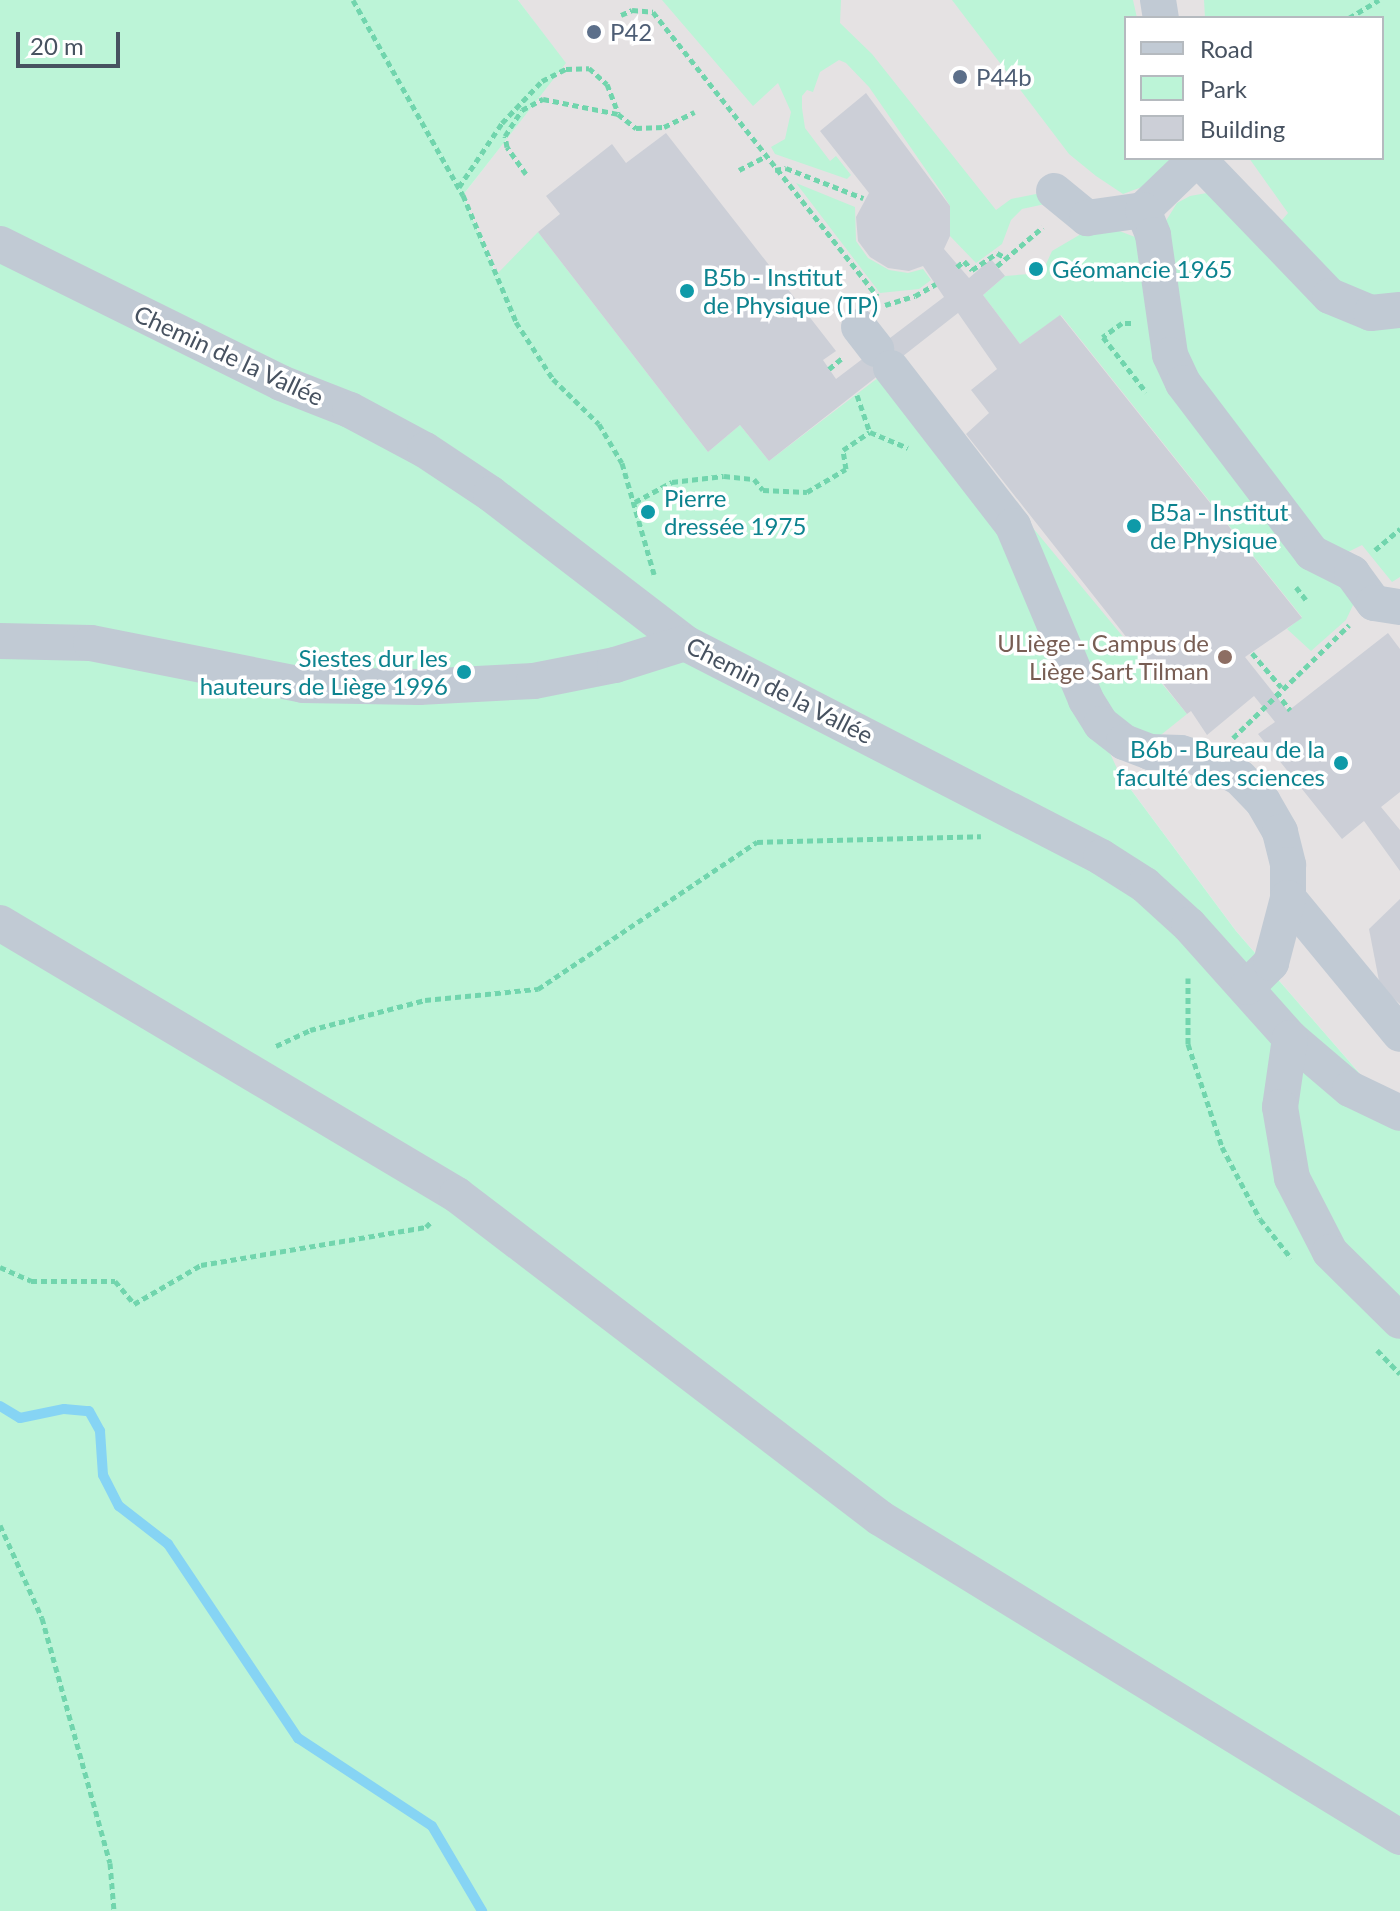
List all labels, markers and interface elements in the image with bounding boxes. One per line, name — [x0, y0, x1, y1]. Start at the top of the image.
scale bar — [20, 16, 124, 66]
legend — [1124, 16, 1384, 160]
place label: P42 — [610, 18, 652, 46]
marker: P42 — [585, 23, 603, 41]
text: 20 m — [30, 31, 84, 60]
text: Road — [1200, 34, 1253, 63]
place label: P44b — [976, 63, 1032, 91]
marker: P44b — [951, 68, 969, 86]
text: Park — [1200, 74, 1247, 103]
text: Building — [1200, 114, 1285, 143]
place label: Géomancie 1965 — [1052, 255, 1232, 283]
marker: Géomancie 1965 — [1027, 260, 1045, 278]
place label: B5b - Institut de Physique (TP) — [703, 263, 878, 319]
marker: B5b - Institut de Physique (TP) — [678, 282, 696, 300]
street label: Chemin de la Vallée — [129, 298, 329, 412]
place label: Pierre dressée 1975 — [664, 484, 806, 540]
place label: B5a - Institut de Physique — [1150, 498, 1288, 554]
marker: Pierre dressée 1975 — [639, 503, 657, 521]
marker: B5a - Institut de Physique — [1125, 517, 1143, 535]
place label: ULiège - Campus de Liège Sart Tilman — [997, 629, 1209, 685]
street label: Chemin de la Vallée — [682, 630, 878, 750]
place label: Siestes dur les hauteurs de Liège 1996 — [200, 644, 448, 700]
marker: ULiège - Campus de Liège Sart Tilman — [1216, 648, 1234, 666]
marker: Siestes dur les hauteurs de Liège 1996 — [455, 663, 473, 681]
place label: B6b - Bureau de la faculté des sciences — [1116, 735, 1325, 791]
marker: B6b - Bureau de la faculté des sciences — [1332, 754, 1350, 772]

